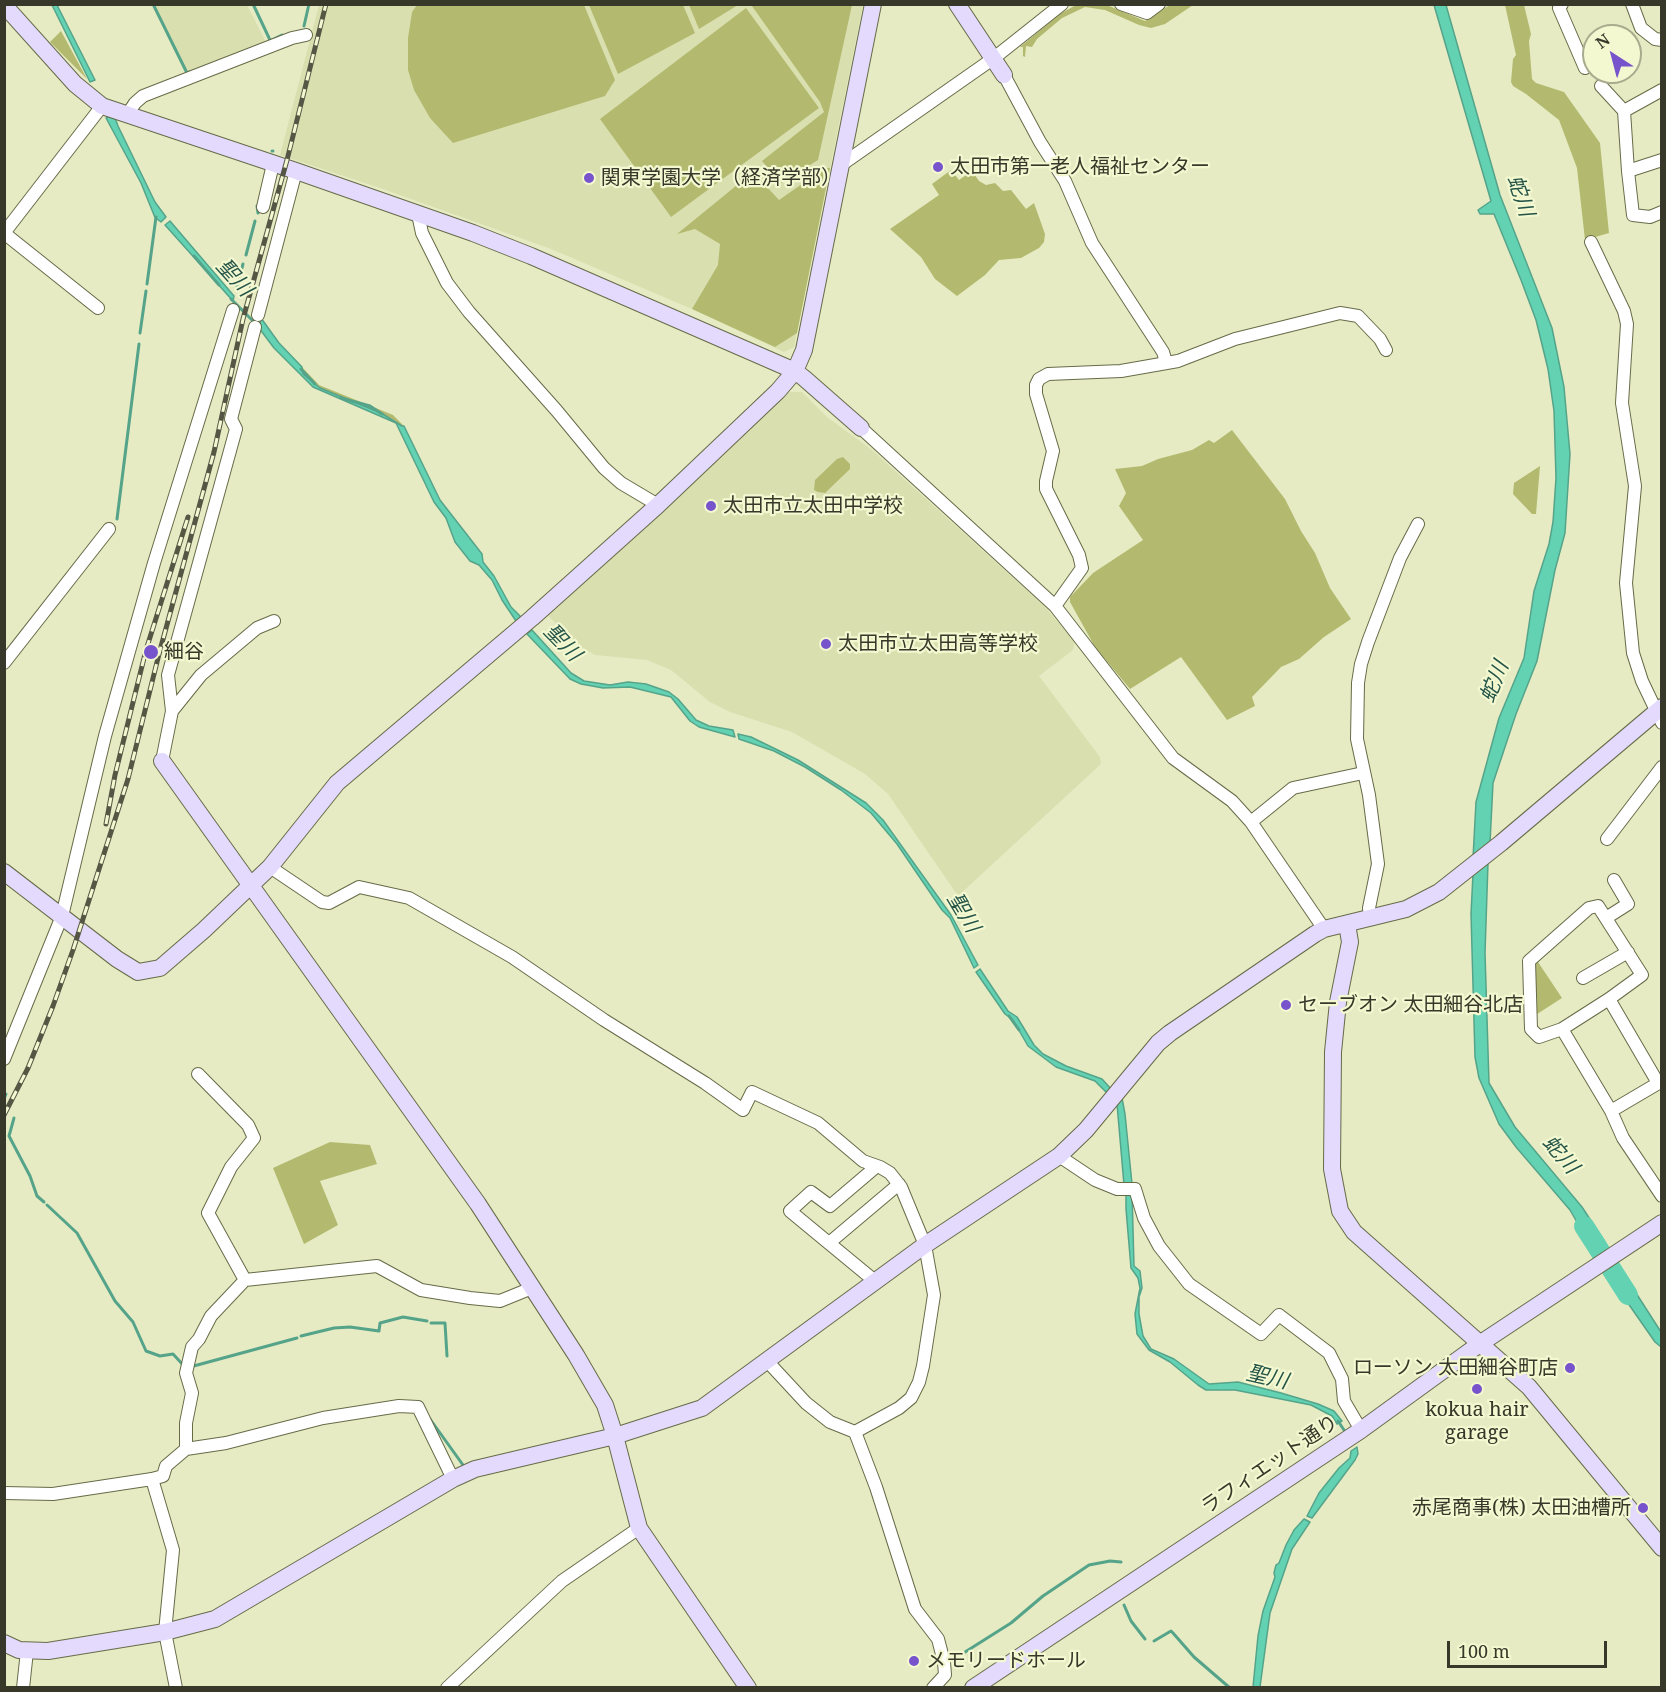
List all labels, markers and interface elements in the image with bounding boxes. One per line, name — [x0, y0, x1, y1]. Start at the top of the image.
north arrow — [1582, 24, 1642, 84]
text: N — [1591, 28, 1614, 54]
place label: 太田市第一老人福祉センター — [950, 155, 1210, 179]
marker: 太田市第一老人福祉センター — [931, 160, 945, 174]
place label: 関東学園大学（経済学部） — [601, 166, 841, 190]
marker: 関東学園大学（経済学部） — [582, 171, 596, 185]
water label: 蛇川 — [1501, 172, 1539, 220]
water label: 聖川 — [211, 254, 257, 302]
place label: 太田市立太田中学校 — [723, 494, 903, 518]
marker: 太田市立太田中学校 — [704, 499, 718, 513]
water label: 聖川 — [538, 619, 586, 667]
place label: 太田市立太田高等学校 — [838, 632, 1038, 656]
marker: 太田市立太田高等学校 — [819, 637, 833, 651]
place label: 細谷 — [164, 640, 204, 664]
marker: 細谷 — [142, 643, 160, 661]
water label: 蛇川 — [1475, 658, 1515, 706]
water label: 聖川 — [941, 889, 985, 937]
place label: セーブオン 太田細谷北店 — [1298, 993, 1523, 1017]
marker: セーブオン 太田細谷北店 — [1279, 998, 1293, 1012]
water label: 蛇川 — [1537, 1131, 1583, 1179]
place label: ローソン 太田細谷町店 — [1353, 1356, 1558, 1380]
water label: 聖川 — [1244, 1361, 1290, 1395]
marker: ローソン 太田細谷町店 — [1563, 1361, 1577, 1375]
marker: kokua hair garage — [1470, 1382, 1484, 1396]
place label: kokua hair garage — [1425, 1398, 1529, 1445]
street label: ラフィエット通り — [1197, 1410, 1343, 1520]
place label: 赤尾商事(株) 太田油槽所 — [1412, 1496, 1631, 1520]
marker: 赤尾商事(株) 太田油槽所 — [1636, 1501, 1650, 1515]
scale bar — [1450, 1629, 1610, 1667]
text: 100 m — [1458, 1639, 1510, 1663]
place label: メモリードホール — [926, 1649, 1086, 1673]
marker: メモリードホール — [907, 1654, 921, 1668]

